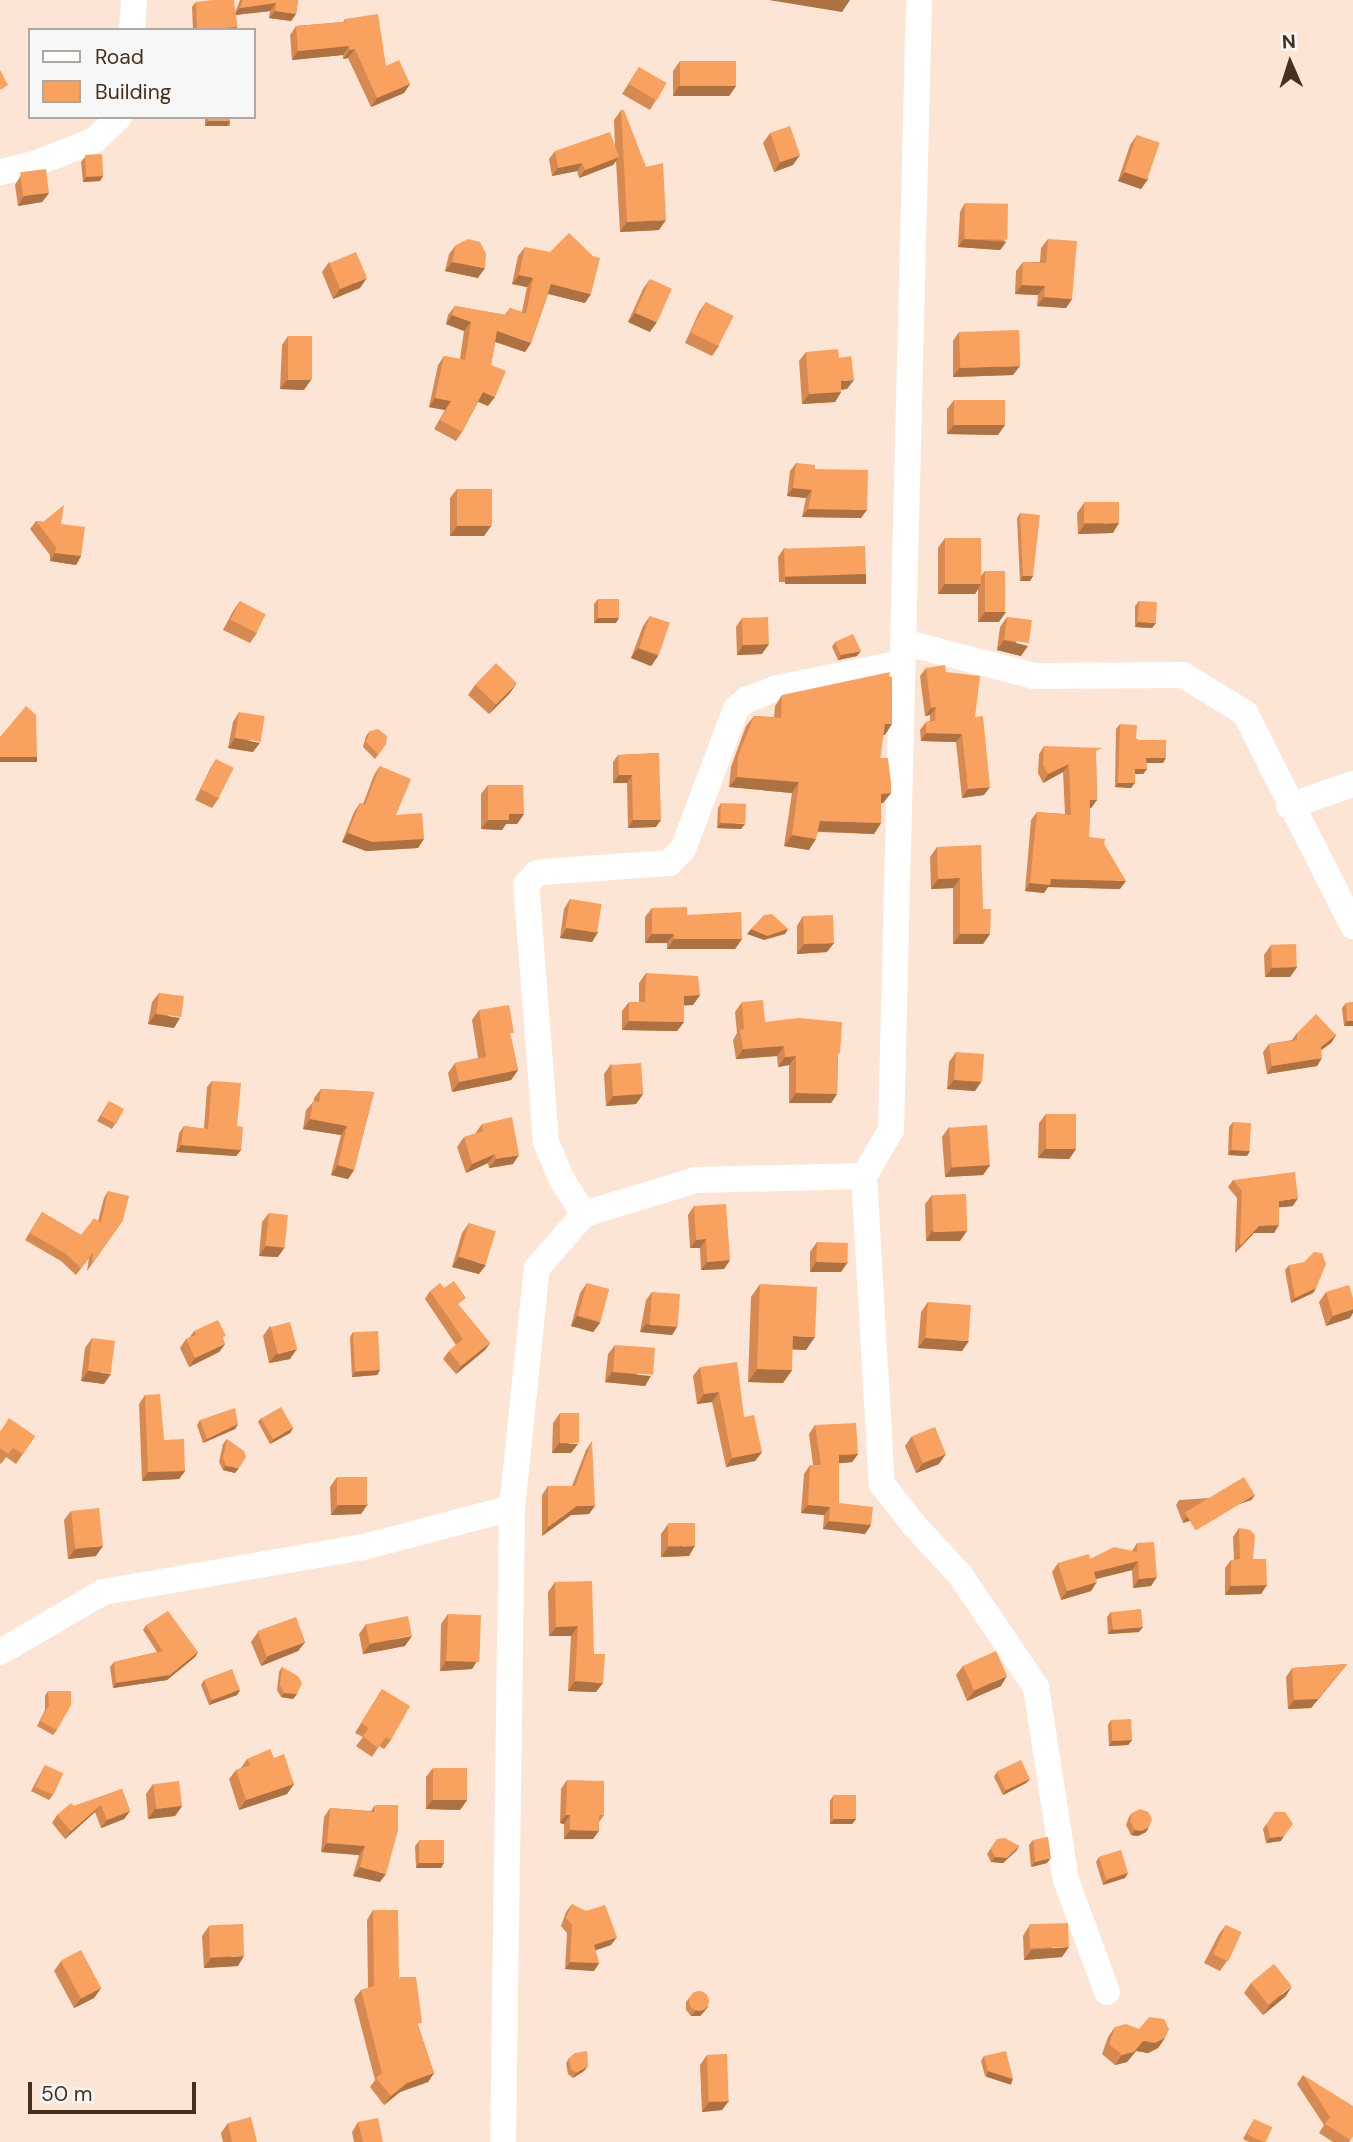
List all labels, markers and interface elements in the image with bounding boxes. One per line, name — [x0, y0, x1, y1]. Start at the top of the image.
legend — [28, 28, 256, 119]
north arrow — [1255, 28, 1325, 98]
text: N — [1281, 29, 1296, 54]
text: Road — [95, 43, 144, 71]
text: Building — [95, 78, 171, 106]
scale bar — [32, 2068, 200, 2112]
text: 50 m — [41, 2080, 92, 2108]

